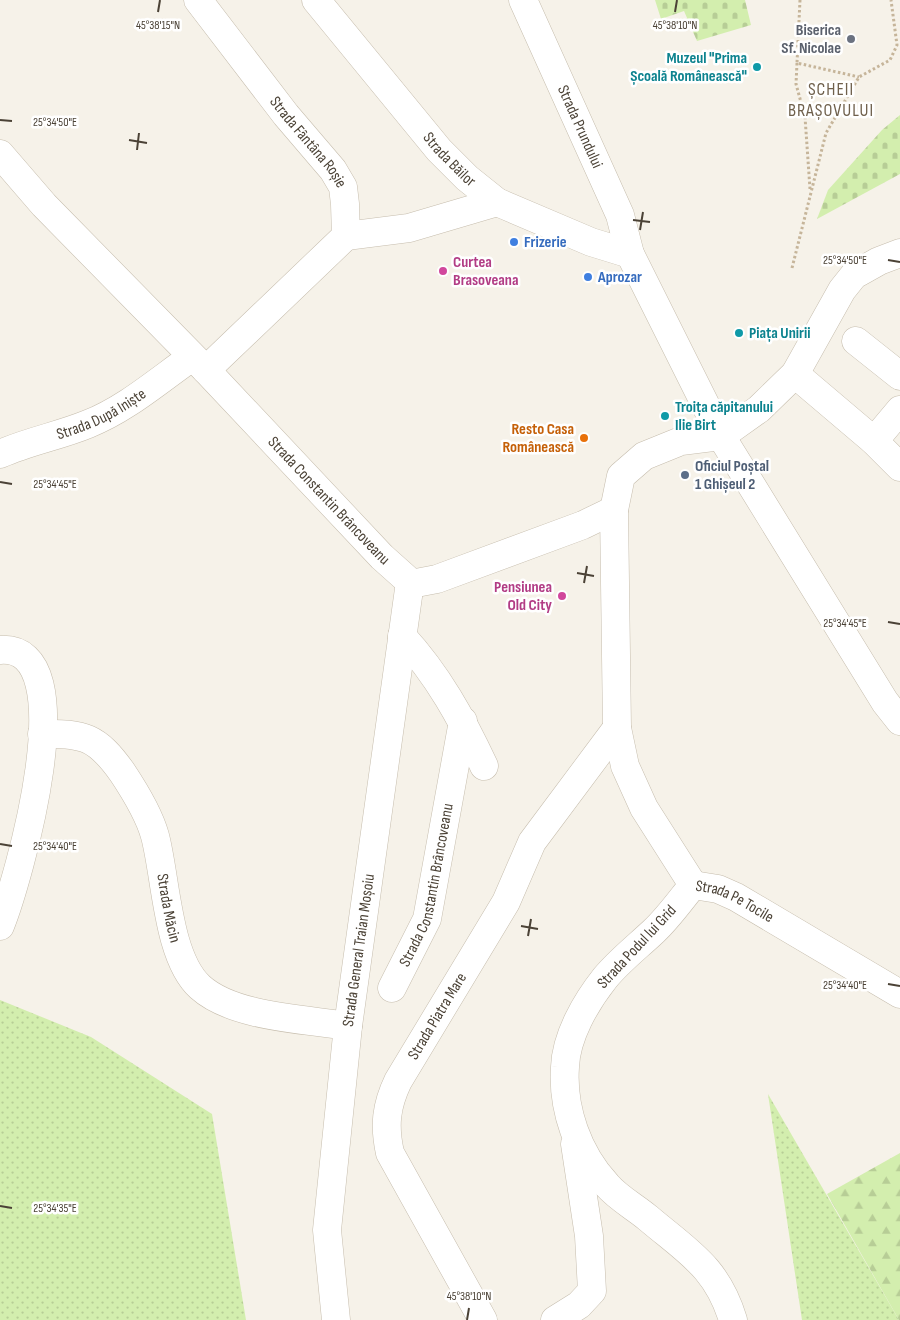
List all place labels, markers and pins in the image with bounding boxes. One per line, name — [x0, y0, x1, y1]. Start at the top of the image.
place label: Biserica Sf. Nicolae — [781, 21, 841, 58]
marker: Biserica Sf. Nicolae — [845, 33, 857, 45]
place label: Muzeul "Prima Școală Românească" — [630, 49, 747, 86]
marker: Muzeul "Prima Școală Românească" — [751, 61, 763, 73]
place label: Frizerie — [524, 233, 567, 252]
marker: Frizerie — [508, 236, 520, 248]
place label: Curtea Brasoveana — [453, 253, 519, 290]
marker: Curtea Brasoveana — [437, 265, 449, 277]
place label: Aprozar — [597, 268, 642, 287]
marker: Aprozar — [582, 271, 594, 283]
place label: Piața Unirii — [749, 324, 810, 343]
marker: Piața Unirii — [733, 327, 745, 339]
place label: Troița căpitanului Ilie Birt — [675, 398, 773, 435]
marker: Troița căpitanului Ilie Birt — [659, 410, 671, 422]
place label: Resto Casa Românească — [502, 420, 574, 457]
marker: Resto Casa Românească — [578, 432, 590, 444]
place label: Oficiul Poștal 1 Ghișeul 2 — [695, 457, 769, 494]
marker: Oficiul Poștal 1 Ghișeul 2 — [679, 469, 691, 481]
place label: Pensiunea Old City — [494, 578, 552, 615]
marker: Pensiunea Old City — [556, 590, 568, 602]

